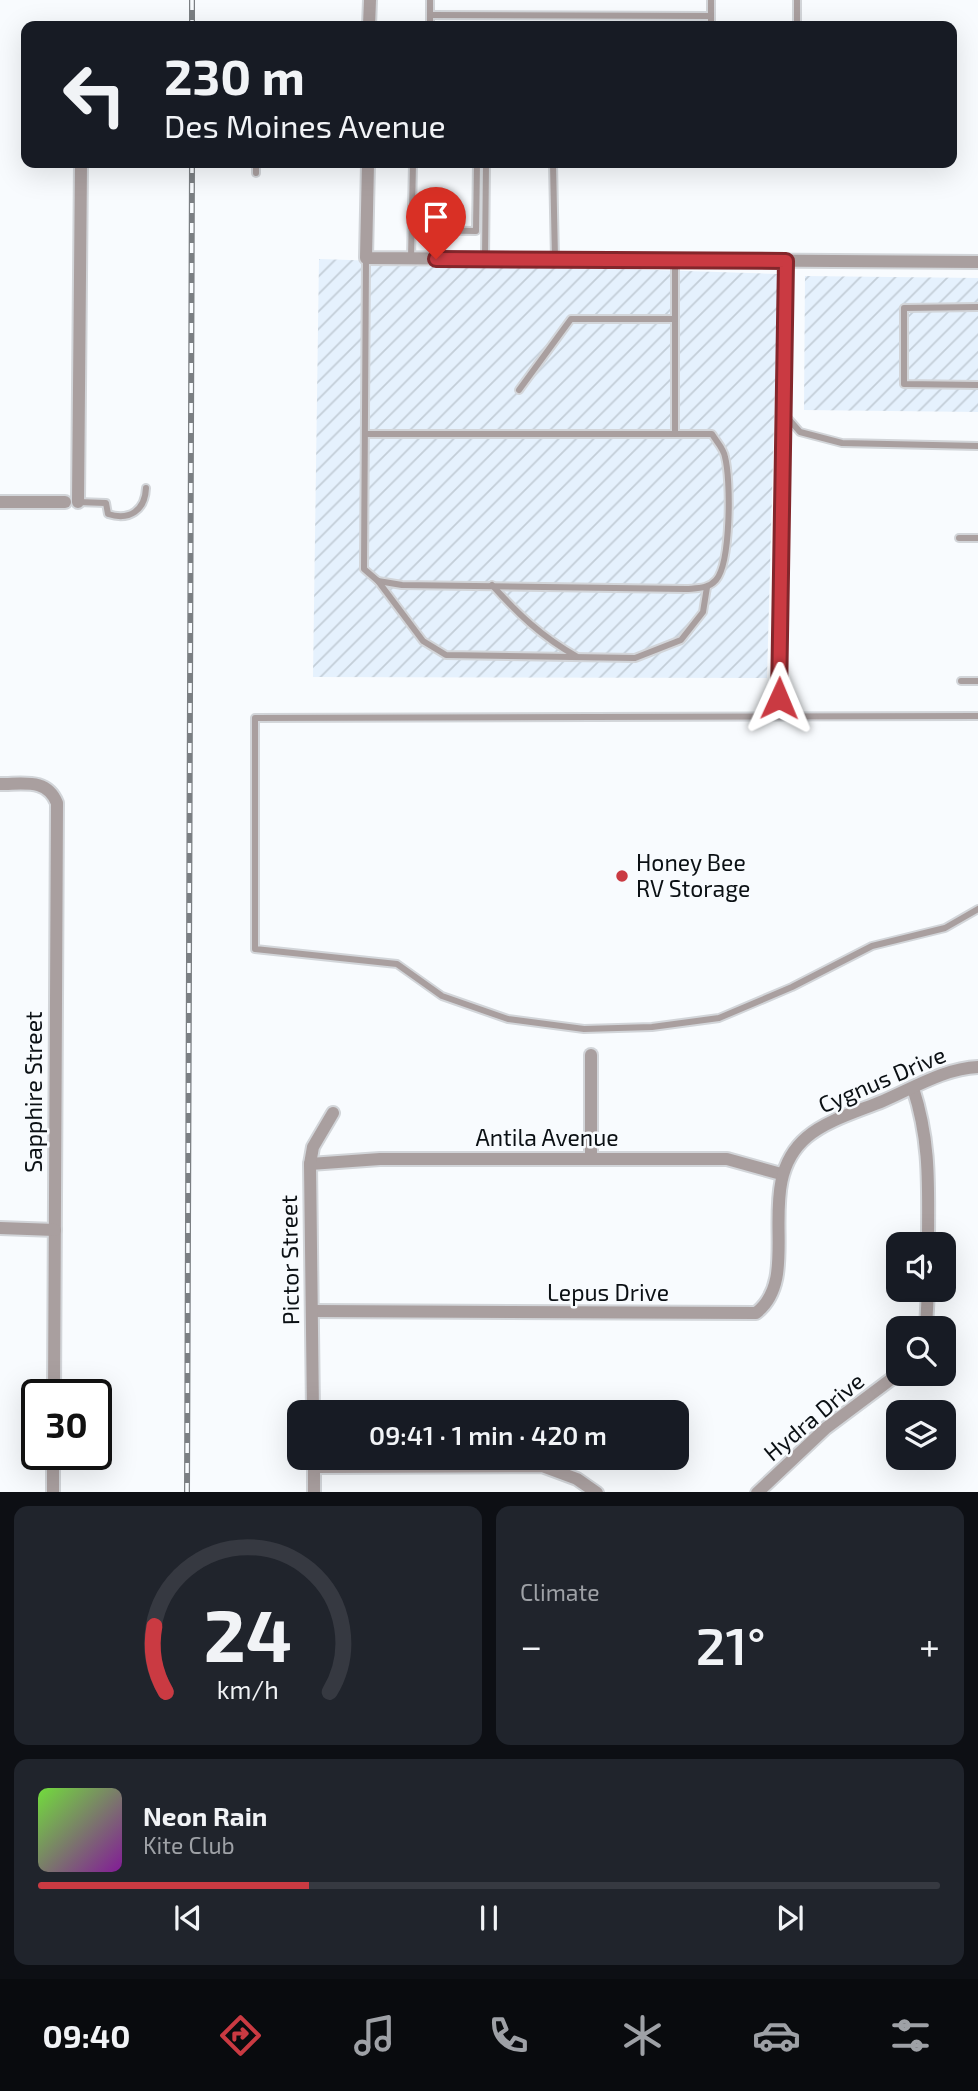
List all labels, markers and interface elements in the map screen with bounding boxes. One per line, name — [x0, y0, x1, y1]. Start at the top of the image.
text: 230 m — [164, 46, 305, 105]
icon: left — [49, 49, 140, 140]
text: Des Moines Avenue — [164, 106, 446, 144]
pin — [406, 187, 466, 259]
icon: arrive — [417, 198, 455, 236]
position arrow — [742, 661, 816, 735]
place label: Honey Bee RV Storage — [636, 848, 750, 902]
marker: Honey Bee RV Storage — [614, 868, 630, 884]
street label: Sapphire Street — [19, 1011, 47, 1173]
street label: Cygnus Drive — [814, 1040, 950, 1118]
street label: Antila Avenue — [475, 1123, 619, 1151]
street label: Pictor Street — [274, 1194, 304, 1325]
map controls — [886, 1232, 956, 1470]
button: sound — [886, 1232, 956, 1302]
street label: Lepus Drive — [547, 1278, 669, 1306]
button: search — [886, 1316, 956, 1386]
street label: Hydra Drive — [758, 1366, 869, 1466]
speed limit sign: 30 — [21, 1379, 112, 1470]
button: layers — [886, 1400, 956, 1470]
text: 09:41 · 1 min · 420 m — [369, 1419, 607, 1450]
text: Climate — [520, 1578, 600, 1606]
text: 24 — [204, 1589, 292, 1677]
text: 21° — [696, 1613, 766, 1675]
text: − — [520, 1622, 542, 1668]
text: + — [919, 1622, 940, 1668]
text: km/h — [217, 1673, 279, 1703]
text: Neon Rain — [143, 1800, 267, 1831]
text: Kite Club — [143, 1831, 235, 1859]
icon: previous — [169, 1899, 207, 1937]
icon: pause — [470, 1899, 508, 1937]
icon: next — [771, 1899, 809, 1937]
icon: directions — [216, 2011, 265, 2060]
icon: music — [350, 2011, 399, 2060]
icon: phone — [484, 2011, 533, 2060]
icon: climate — [618, 2011, 667, 2060]
icon: car — [752, 2011, 801, 2060]
icon: filters — [886, 2011, 935, 2060]
text: 09:40 — [43, 2016, 130, 2054]

